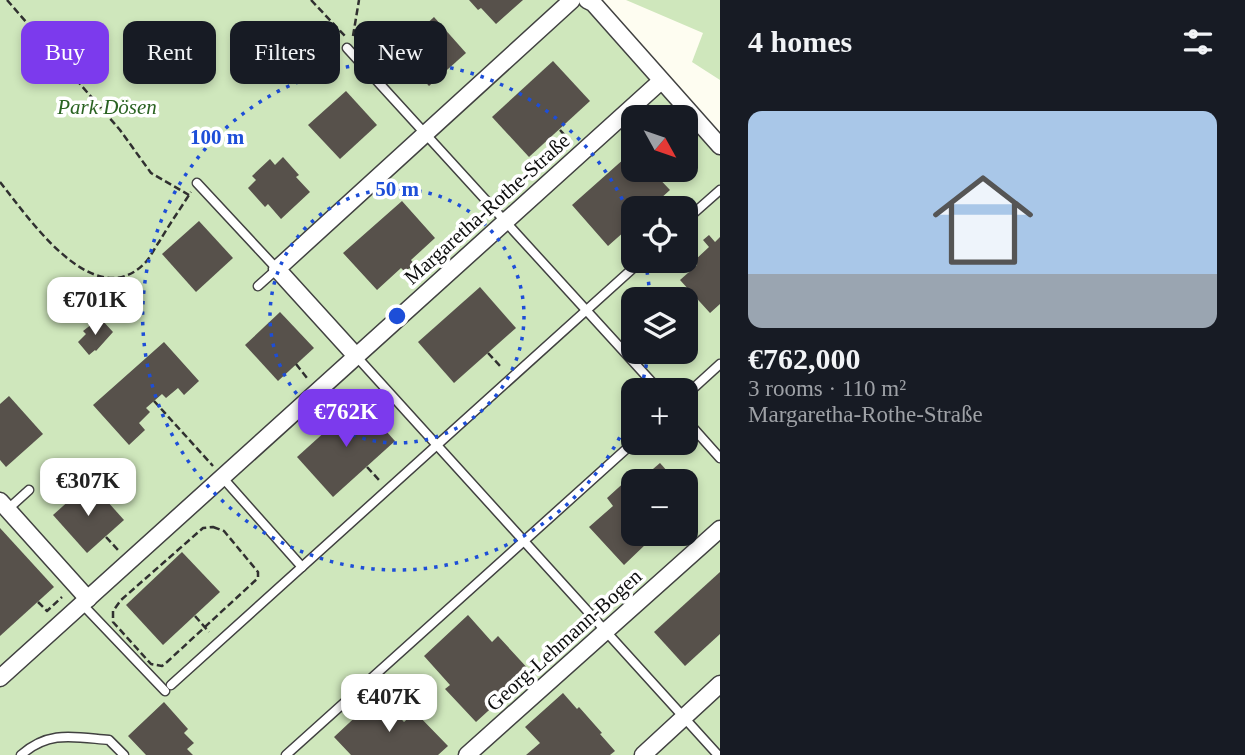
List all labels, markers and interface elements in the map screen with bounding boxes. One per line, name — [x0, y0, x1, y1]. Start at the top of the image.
chip: Buy — [21, 21, 109, 84]
chip: Rent — [123, 21, 216, 84]
chip: Filters — [230, 21, 340, 84]
chip: New — [354, 21, 447, 84]
icon: filters — [1179, 23, 1217, 61]
text: 4 homes — [748, 25, 852, 58]
park label: Park Dösen — [56, 95, 157, 119]
north arrow — [621, 105, 698, 182]
map controls — [621, 105, 698, 546]
text: 100 m — [190, 125, 245, 149]
street label: Margaretha-Rothe-Straße — [399, 128, 575, 290]
icon: home — [920, 157, 1046, 283]
text: 50 m — [375, 177, 419, 201]
button: locate — [621, 196, 698, 273]
pin: €701K — [46, 278, 144, 337]
text: €701K — [63, 287, 127, 312]
button: layers — [621, 287, 698, 364]
centre of rings — [385, 304, 409, 328]
text: €762,000 — [748, 342, 861, 375]
text: 3 rooms · 110 m² — [748, 376, 906, 401]
button: + — [621, 378, 698, 455]
pin: €762K — [297, 390, 395, 449]
text: €762K — [314, 399, 378, 424]
text: Margaretha-Rothe-Straße — [748, 402, 983, 427]
pin: €307K — [39, 458, 137, 518]
text: €307K — [56, 468, 120, 493]
button: − — [621, 469, 698, 546]
street label: Georg-Lehmann-Bogen — [482, 564, 647, 716]
pin: €407K — [340, 674, 438, 734]
text: €407K — [357, 684, 421, 709]

